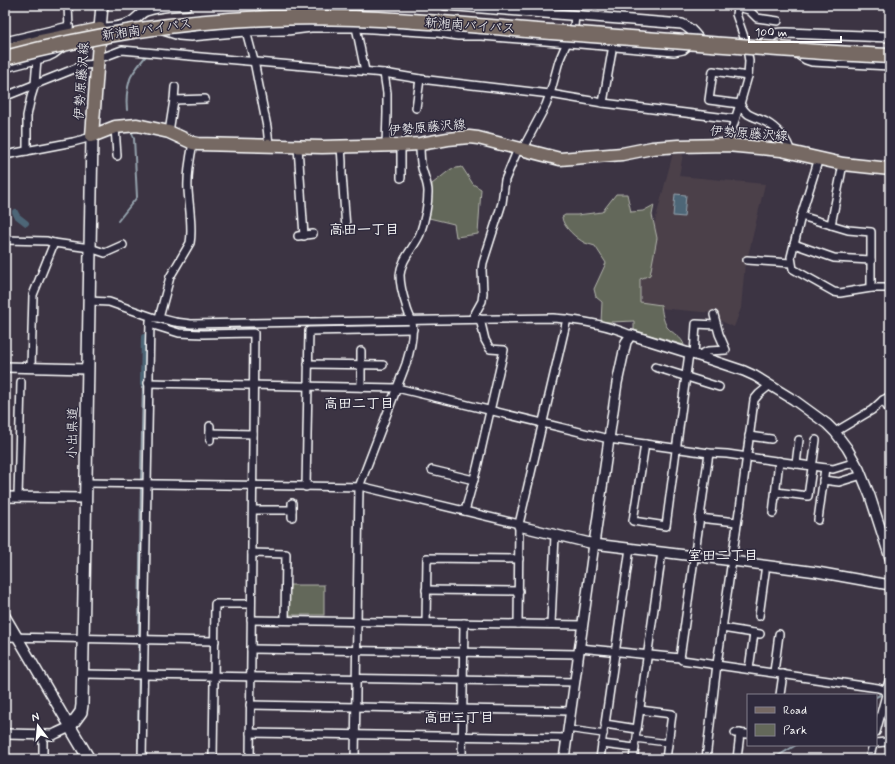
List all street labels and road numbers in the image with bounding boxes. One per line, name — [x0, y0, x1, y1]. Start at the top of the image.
street label: 新湘南バイパス — [424, 14, 516, 38]
street label: 新湘南バイパス — [101, 15, 193, 45]
street label: 伊勢原藤沢線 — [71, 41, 93, 121]
street label: 伊勢原藤沢線 — [387, 116, 468, 140]
street label: 伊勢原藤沢線 — [709, 123, 789, 145]
street label: 小出県道 — [64, 407, 82, 459]

